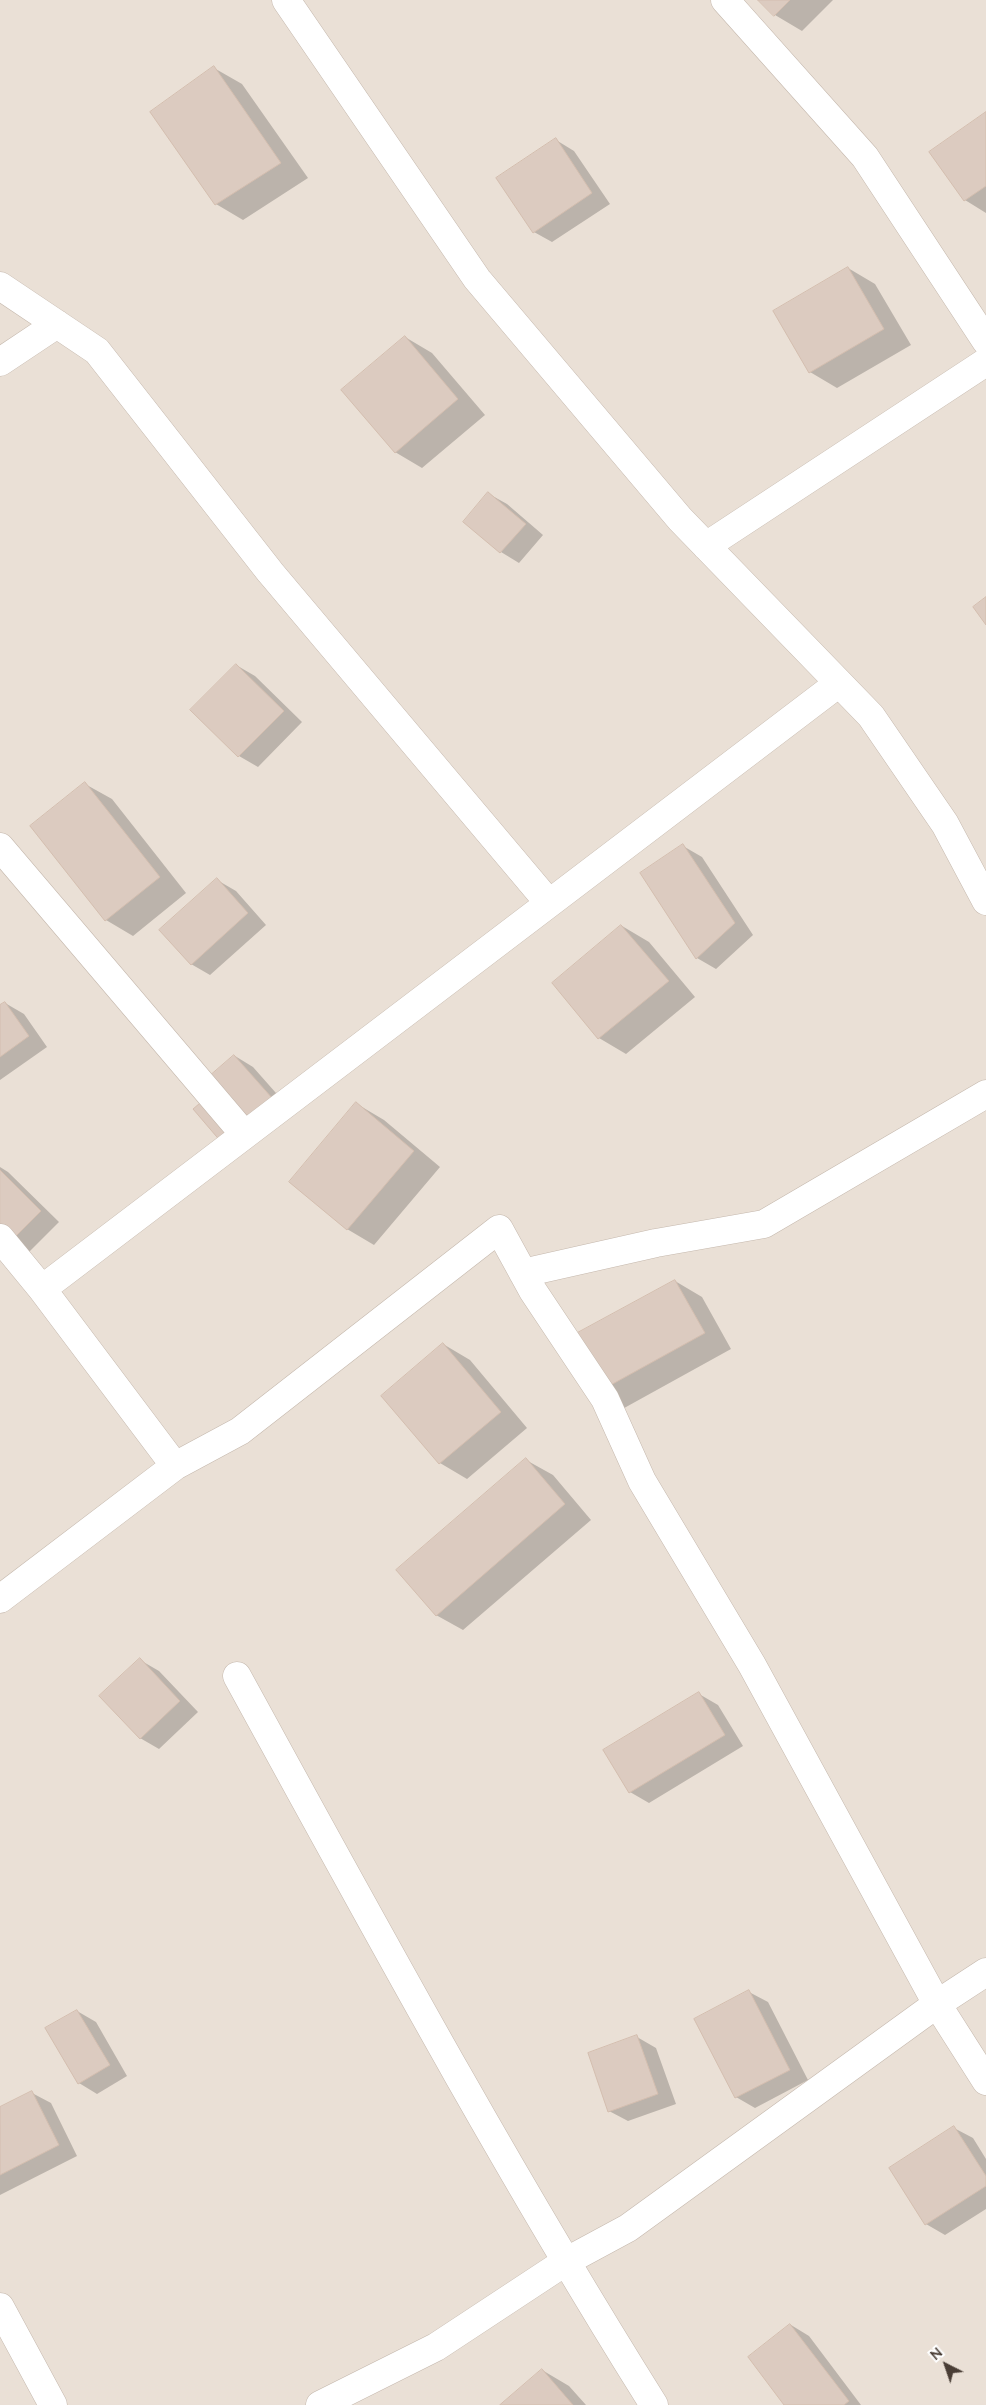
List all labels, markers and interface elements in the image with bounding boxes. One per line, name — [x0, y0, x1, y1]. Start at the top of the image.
north arrow — [921, 2340, 971, 2390]
text: N — [926, 2343, 946, 2364]

